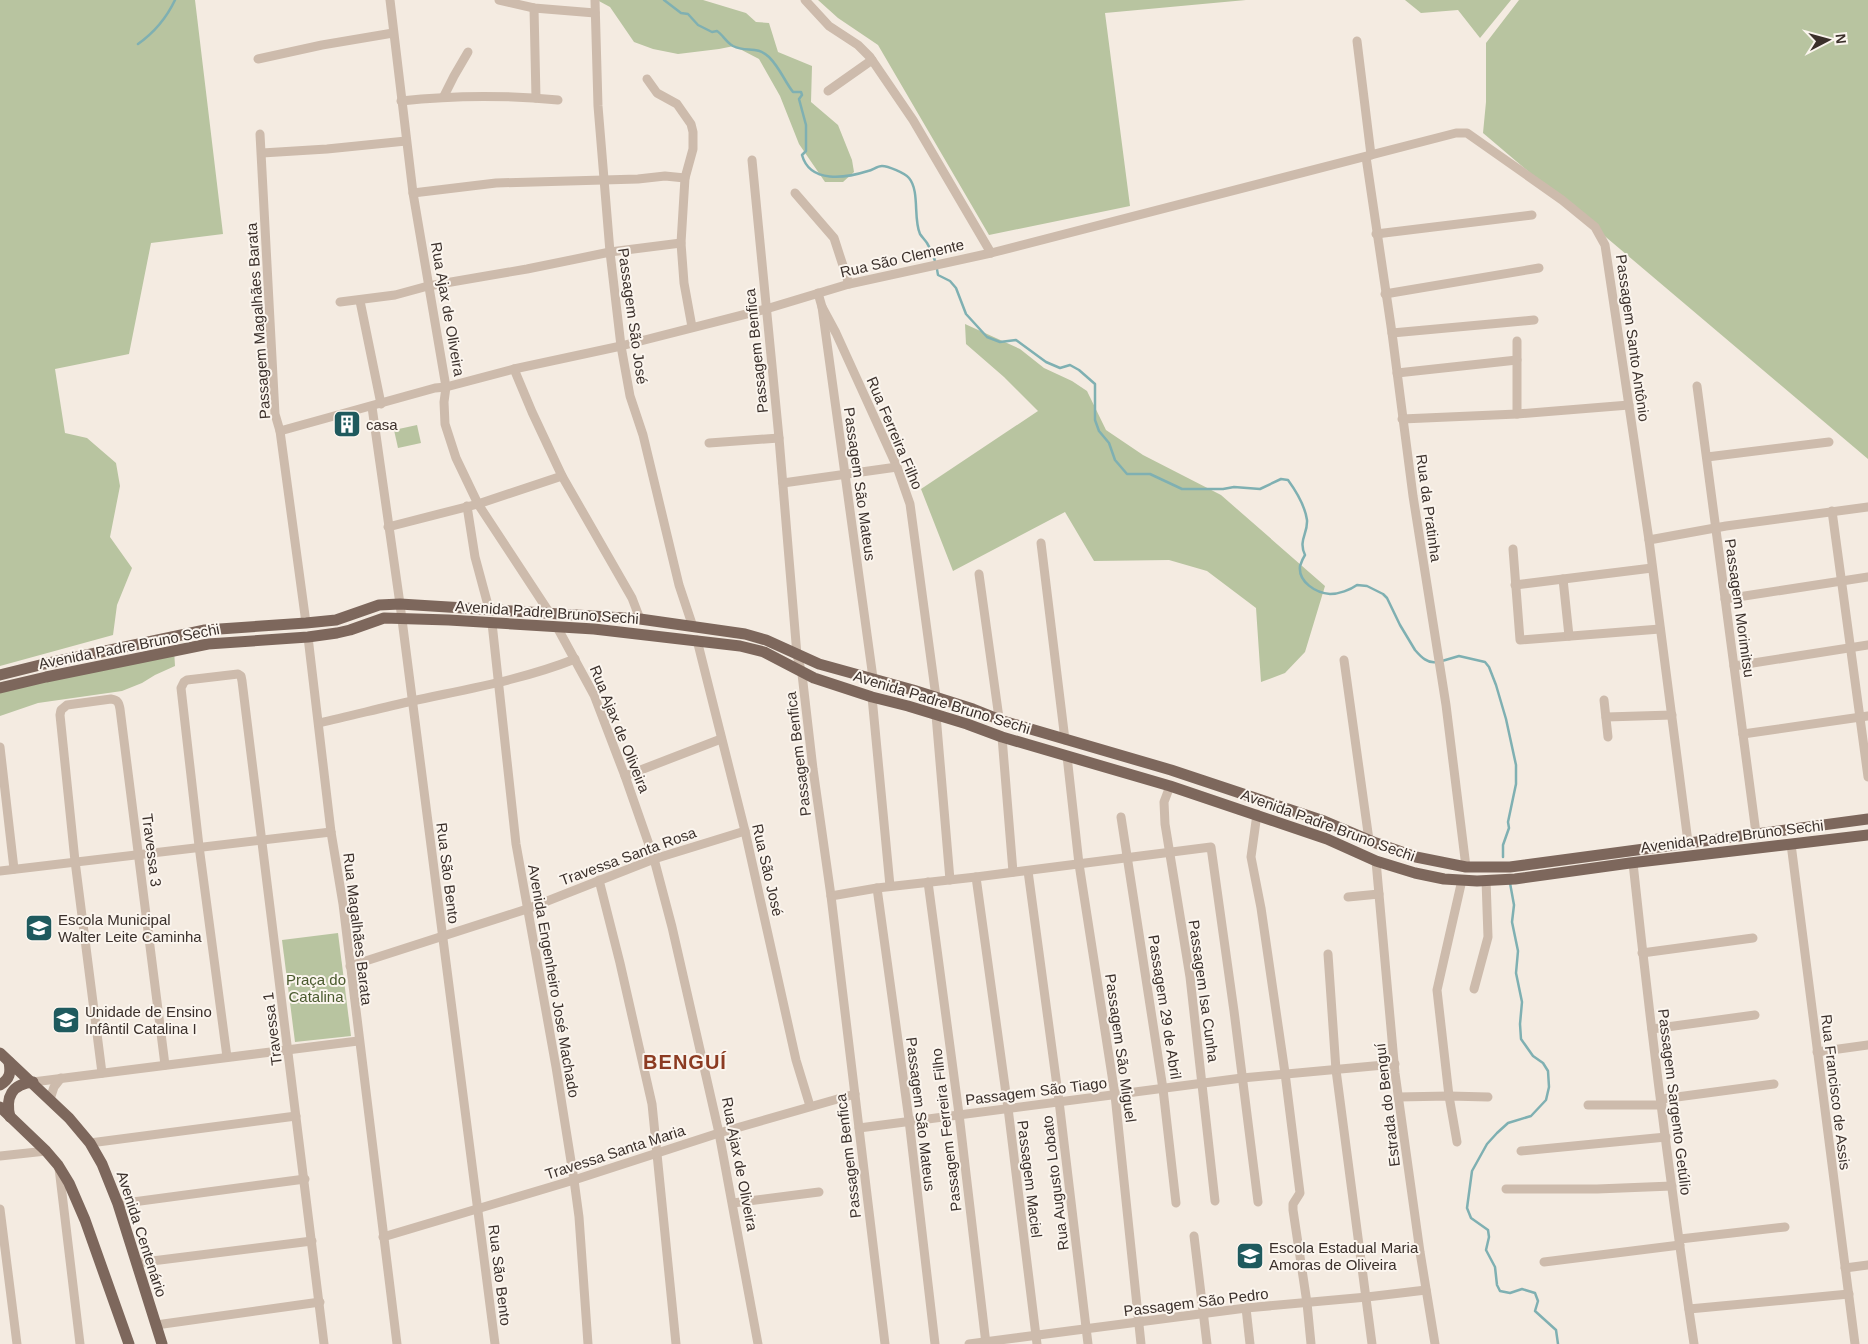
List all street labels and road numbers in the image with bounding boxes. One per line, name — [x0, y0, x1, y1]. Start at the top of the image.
street label: Passagem Magalhães Barata — [243, 222, 273, 420]
street label: Rua São Clemente — [838, 235, 966, 281]
street label: Rua Ajax de Oliveira — [428, 241, 468, 378]
street label: Passagem São José — [615, 247, 651, 385]
street label: Passagem Santo Antônio — [1613, 253, 1653, 423]
street label: Passagem Benfica — [741, 287, 771, 414]
street label: Rua Ferreira Filho — [864, 374, 926, 492]
street label: Passagem São Mateus — [841, 406, 879, 562]
street label: Rua da Pratinha — [1413, 453, 1445, 564]
street label: Passagem Morimitsu — [1722, 537, 1758, 679]
street label: Avenida Padre Bruno Sechi — [455, 597, 639, 627]
street label: Avenida Padre Bruno Sechi — [37, 620, 221, 672]
street label: Rua Ajax de Oliveira — [587, 663, 654, 796]
street label: Avenida Padre Bruno Sechi — [852, 667, 1032, 737]
street label: Passagem Benfica — [782, 690, 814, 817]
street label: Avenida Padre Bruno Sechi — [1239, 786, 1417, 864]
street label: Travessa 3 — [139, 812, 165, 888]
street label: Avenida Padre Bruno Sechi — [1640, 816, 1824, 856]
street label: Rua São Bento — [433, 821, 463, 925]
street label: Rua São José — [749, 822, 787, 918]
street label: Travessa Santa Rosa — [558, 823, 699, 889]
street label: Rua Magalhães Barata — [340, 852, 376, 1007]
street label: Avenida Engenheiro José Machado — [525, 863, 583, 1099]
street label: Passagem Isa Cunha — [1186, 919, 1222, 1064]
street label: Passagem 29 de Abril — [1145, 934, 1185, 1080]
street label: Passagem São Miguel — [1102, 973, 1140, 1123]
street label: Travessa 1 — [259, 991, 285, 1067]
street label: Passagem Sargento Getúlio — [1655, 1008, 1695, 1196]
street label: Rua Francisco de Assis — [1818, 1013, 1854, 1171]
street label: Passagem São Mateus — [903, 1036, 939, 1192]
street label: Estrada do Benguí — [1371, 1041, 1403, 1168]
street label: Passagem Ferreira Filho — [928, 1047, 964, 1213]
street label: Passagem São Tiago — [964, 1074, 1108, 1108]
street label: Passagem Benfica — [832, 1092, 864, 1219]
street label: Rua Ajax de Oliveira — [719, 1096, 761, 1233]
street label: Rua Augusto Lobato — [1038, 1114, 1072, 1252]
street label: Passagem Maciel — [1014, 1119, 1046, 1239]
street label: Travessa Santa Maria — [543, 1121, 688, 1183]
street label: Avenida Centenário — [114, 1169, 170, 1299]
street label: Rua São Bento — [485, 1223, 515, 1327]
street label: Passagem São Pedro — [1123, 1285, 1269, 1319]

